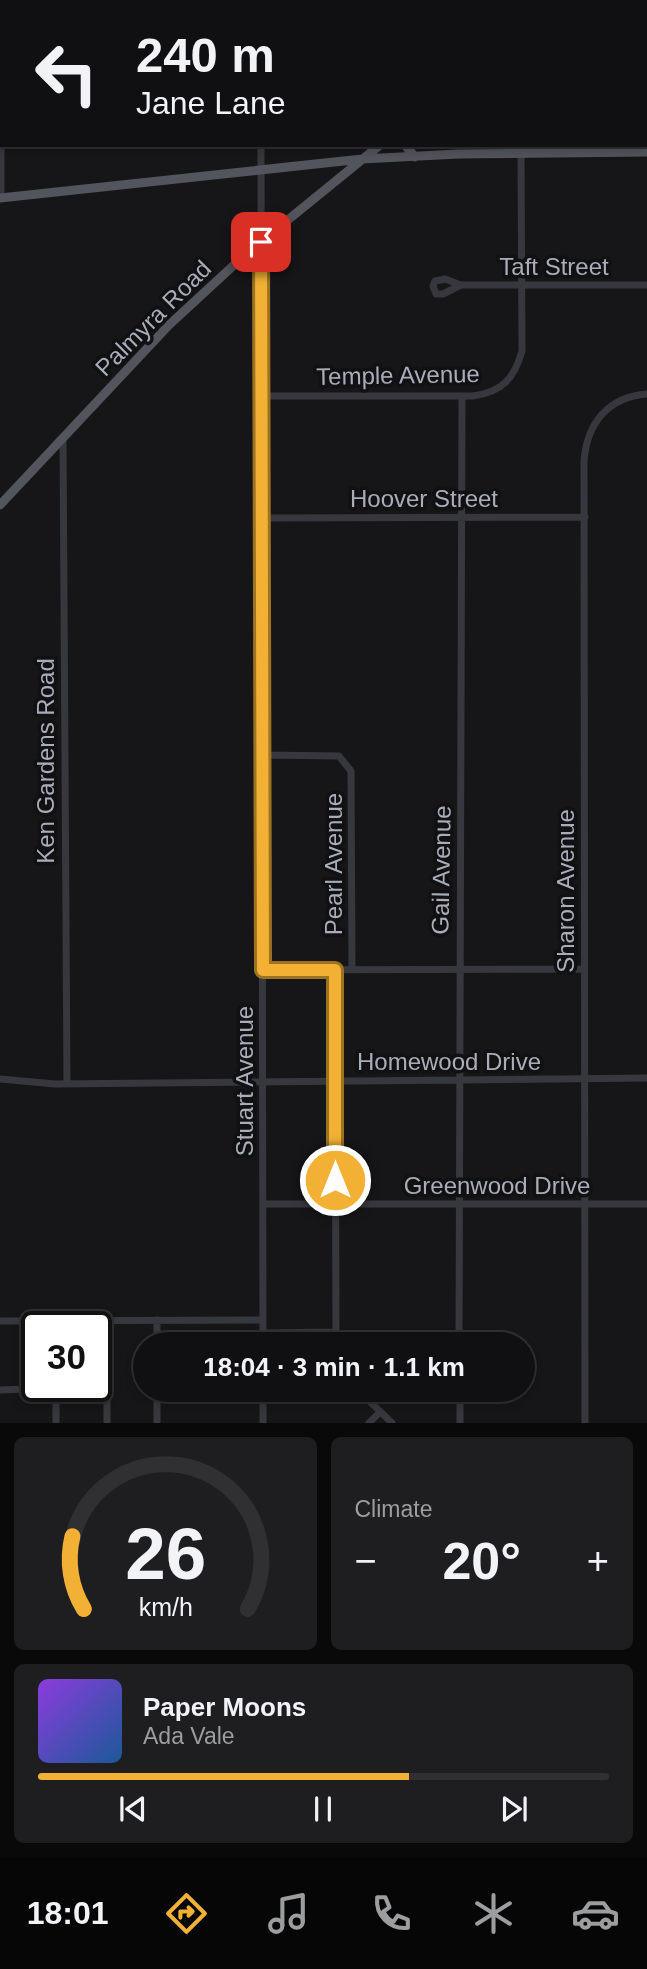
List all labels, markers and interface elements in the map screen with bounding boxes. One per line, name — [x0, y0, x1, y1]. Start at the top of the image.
icon: left — [21, 28, 112, 119]
text: 240 m — [136, 28, 275, 82]
text: Jane Lane — [136, 85, 285, 121]
pin — [231, 212, 291, 272]
icon: arrive — [242, 223, 280, 261]
street label: Taft Street — [499, 253, 609, 280]
street label: Palmyra Road — [90, 255, 216, 381]
street label: Temple Avenue — [316, 360, 480, 390]
street label: Hoover Street — [350, 485, 498, 512]
street label: Ken Gardens Road — [32, 658, 59, 864]
street label: Pearl Avenue — [320, 793, 347, 935]
street label: Gail Avenue — [426, 805, 456, 935]
street label: Sharon Avenue — [552, 809, 579, 973]
street label: Stuart Avenue — [231, 1006, 258, 1156]
street label: Homewood Drive — [357, 1048, 541, 1075]
position arrow — [298, 1143, 372, 1217]
street label: Greenwood Drive — [404, 1172, 590, 1199]
speed limit sign: 30 — [21, 1311, 112, 1402]
text: 18:04 · 3 min · 1.1 km — [203, 1352, 465, 1382]
text: Climate — [355, 1496, 432, 1522]
text: 26 — [125, 1514, 206, 1595]
text: 20° — [442, 1532, 521, 1590]
text: − — [355, 1540, 377, 1582]
text: + — [587, 1540, 609, 1582]
text: km/h — [138, 1593, 192, 1621]
text: Paper Moons — [143, 1692, 306, 1722]
text: Ada Vale — [143, 1723, 235, 1749]
icon: previous — [114, 1790, 152, 1828]
icon: pause — [304, 1790, 342, 1828]
icon: next — [495, 1790, 533, 1828]
icon: directions — [162, 1889, 211, 1938]
icon: music — [264, 1889, 313, 1938]
icon: phone — [367, 1889, 416, 1938]
icon: climate — [469, 1889, 518, 1938]
icon: car — [571, 1889, 620, 1938]
text: 18:01 — [27, 1895, 109, 1931]

